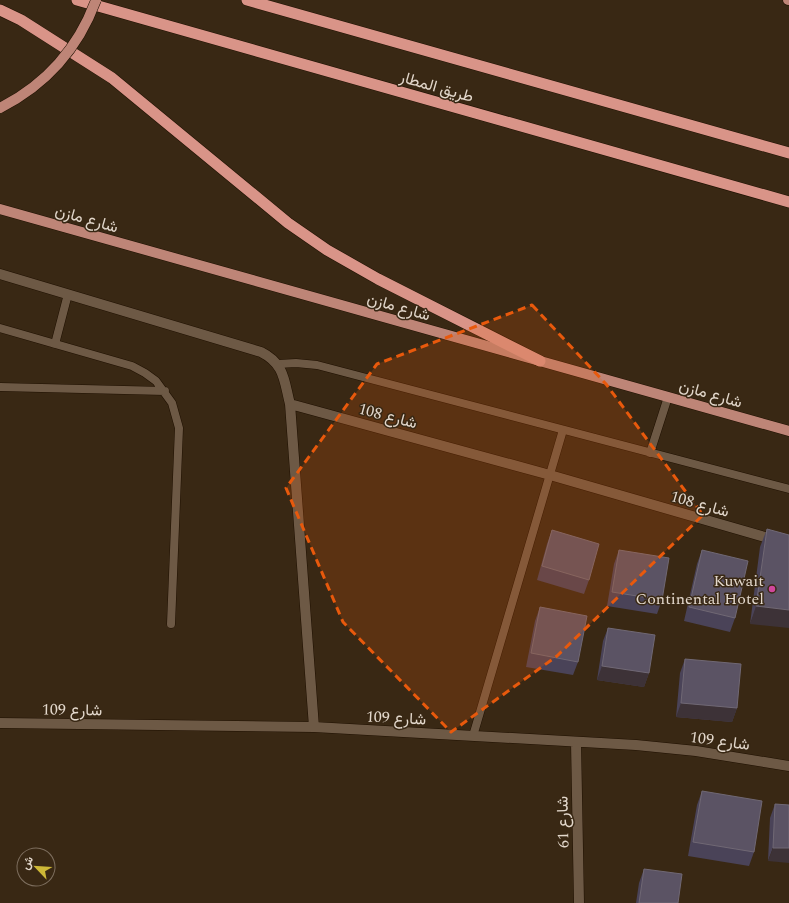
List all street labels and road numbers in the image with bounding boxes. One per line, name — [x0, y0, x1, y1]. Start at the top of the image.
street label: طريق المطار — [396, 65, 477, 109]
street label: شارع مازن — [52, 199, 121, 239]
street label: شارع مازن — [364, 287, 433, 327]
street label: شارع مازن — [676, 374, 745, 414]
street label: شارع 108 — [356, 397, 420, 435]
street label: شارع 108 — [667, 484, 732, 524]
street label: شارع 109 — [42, 697, 102, 723]
street label: شارع 109 — [365, 704, 427, 732]
street label: شارع 109 — [688, 725, 751, 757]
street label: شارع 61 — [551, 796, 575, 848]

